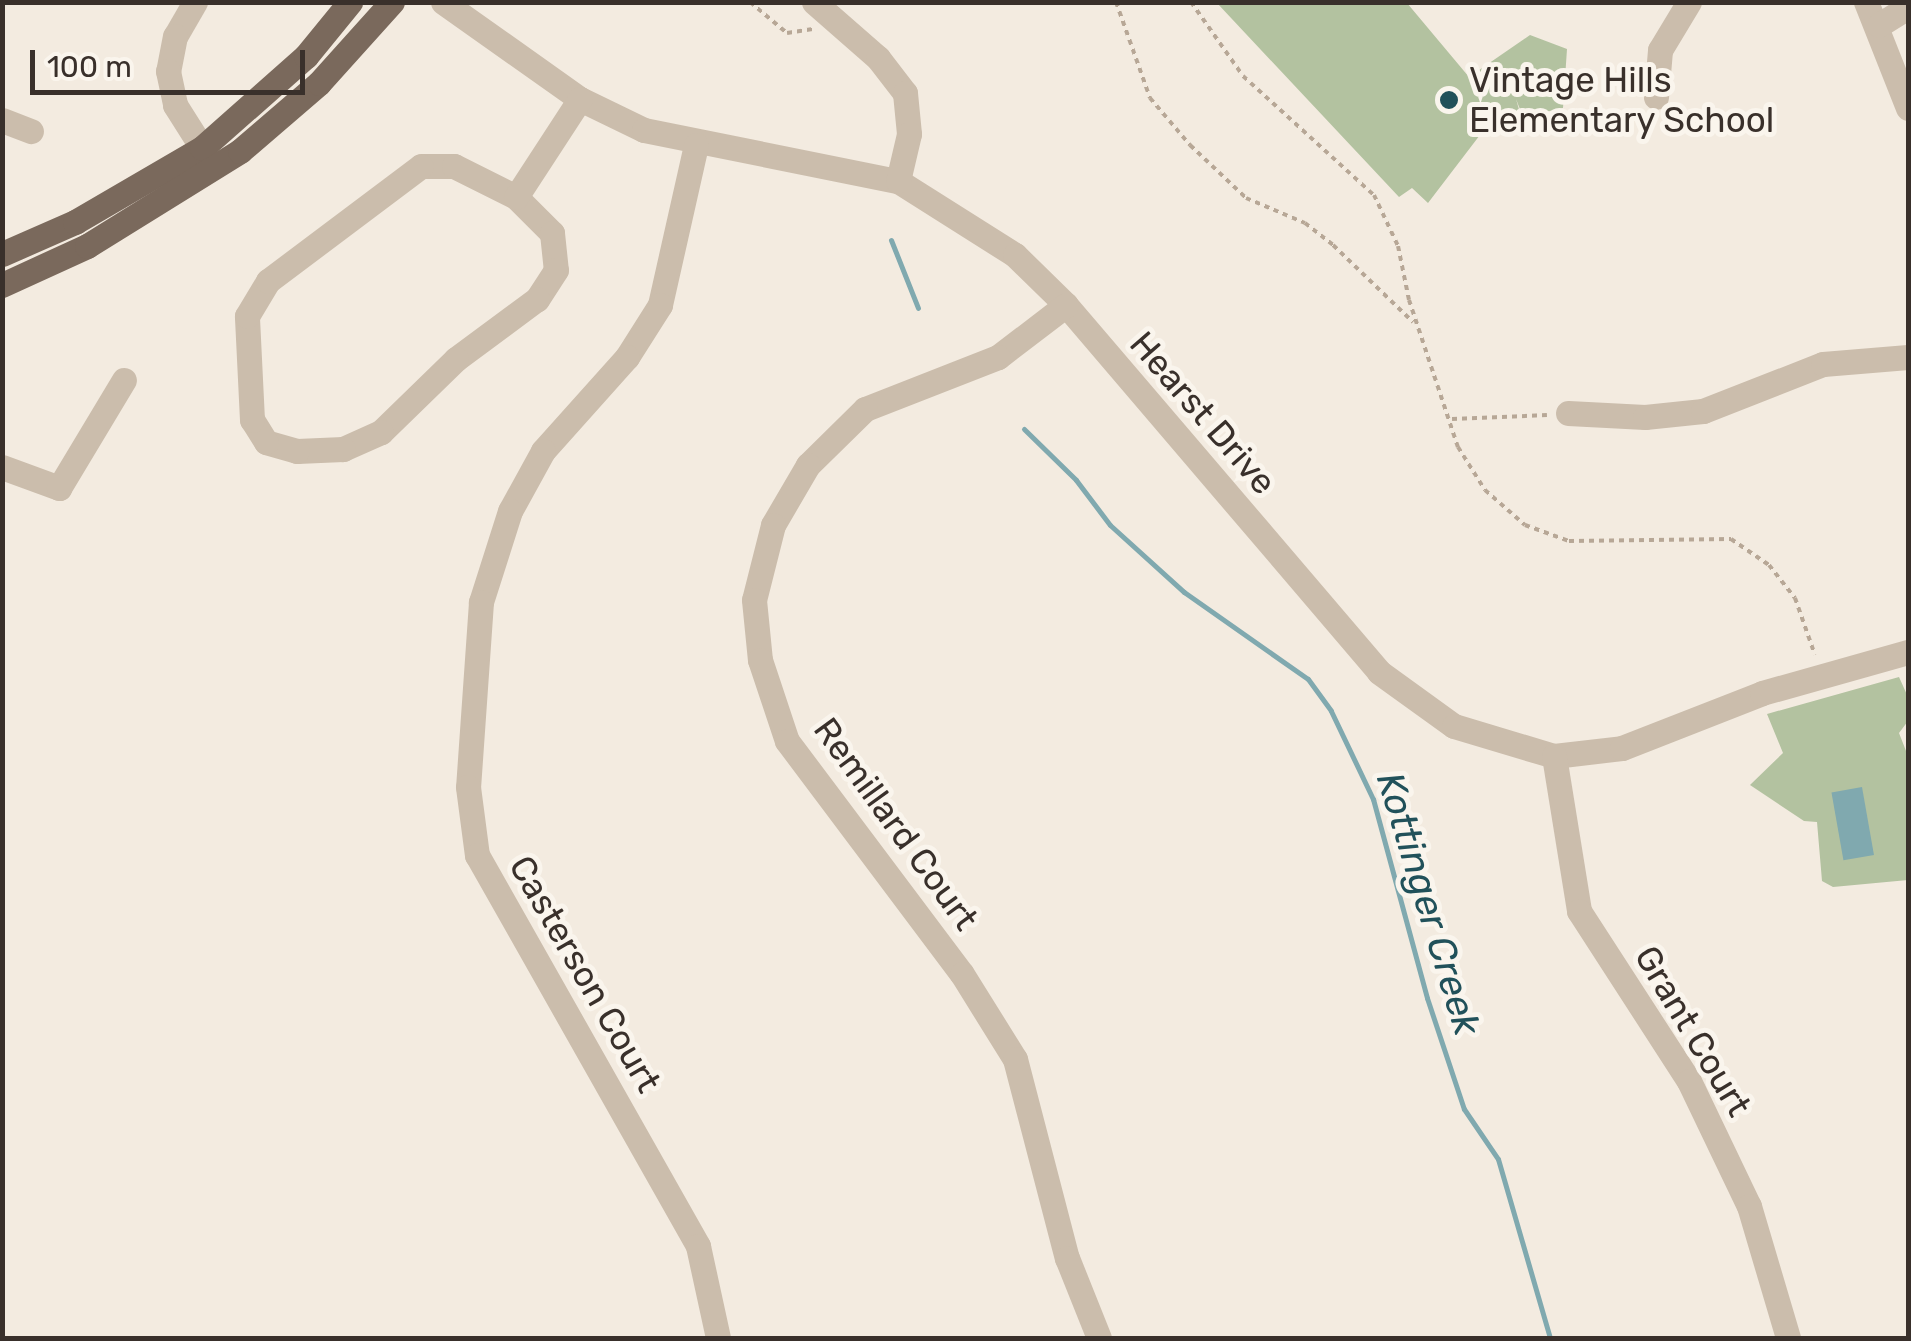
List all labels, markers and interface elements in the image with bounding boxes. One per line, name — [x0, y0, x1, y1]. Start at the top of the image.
scale bar — [35, 30, 310, 92]
text: 100 m — [47, 49, 132, 85]
place label: Vintage Hills Elementary School — [1469, 59, 1775, 141]
marker: Vintage Hills Elementary School — [1438, 89, 1460, 111]
street label: Hearst Drive — [1121, 323, 1285, 503]
street label: Remillard Court — [805, 710, 987, 938]
water label: Kottinger Creek — [1366, 767, 1490, 1041]
street label: Casterson Court — [500, 848, 670, 1100]
street label: Grant Court — [1626, 938, 1760, 1124]

